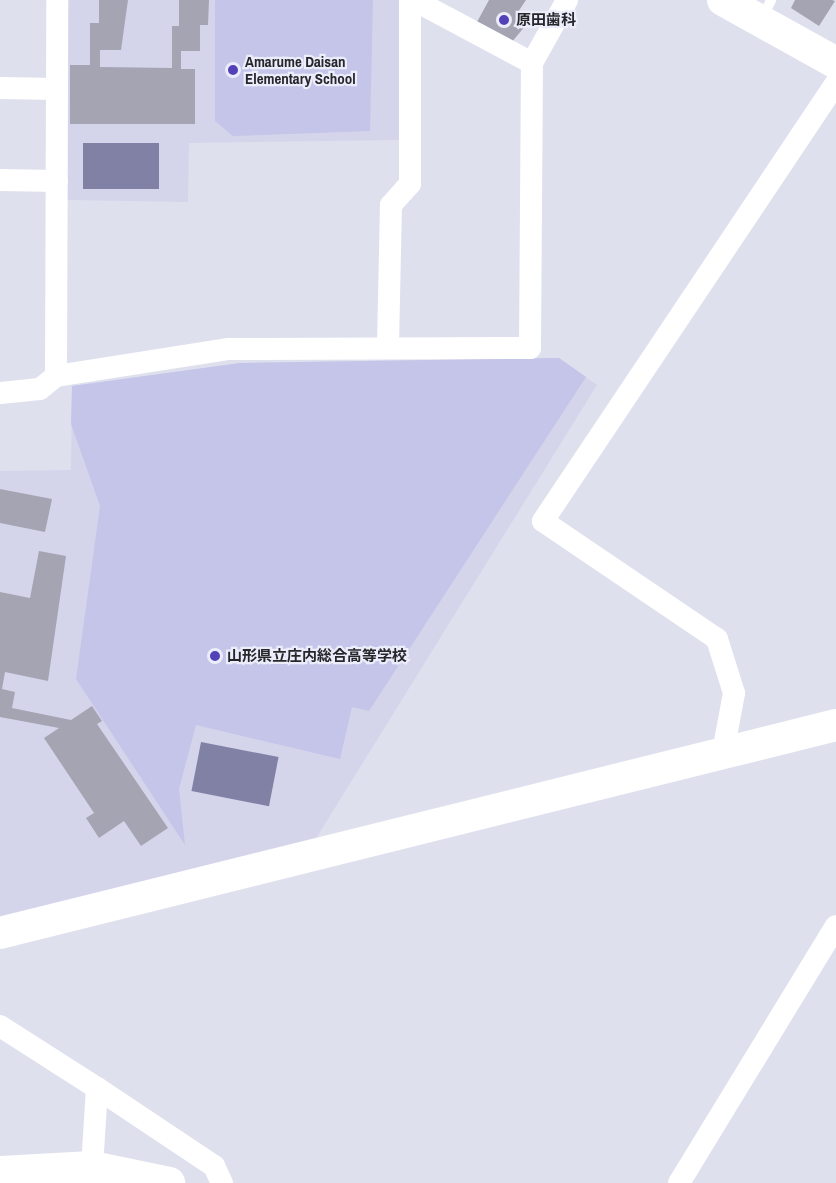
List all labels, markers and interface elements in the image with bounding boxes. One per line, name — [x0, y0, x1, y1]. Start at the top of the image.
place label: 原田歯科 — [516, 11, 576, 29]
marker: 原田歯科 — [497, 13, 511, 27]
place label: Amarume Daisan Elementary School — [245, 52, 356, 87]
marker: Amarume Daisan Elementary School — [226, 63, 240, 77]
place label: 山形県立庄内総合高等学校 — [227, 647, 407, 665]
marker: 山形県立庄内総合高等学校 — [208, 649, 222, 663]

